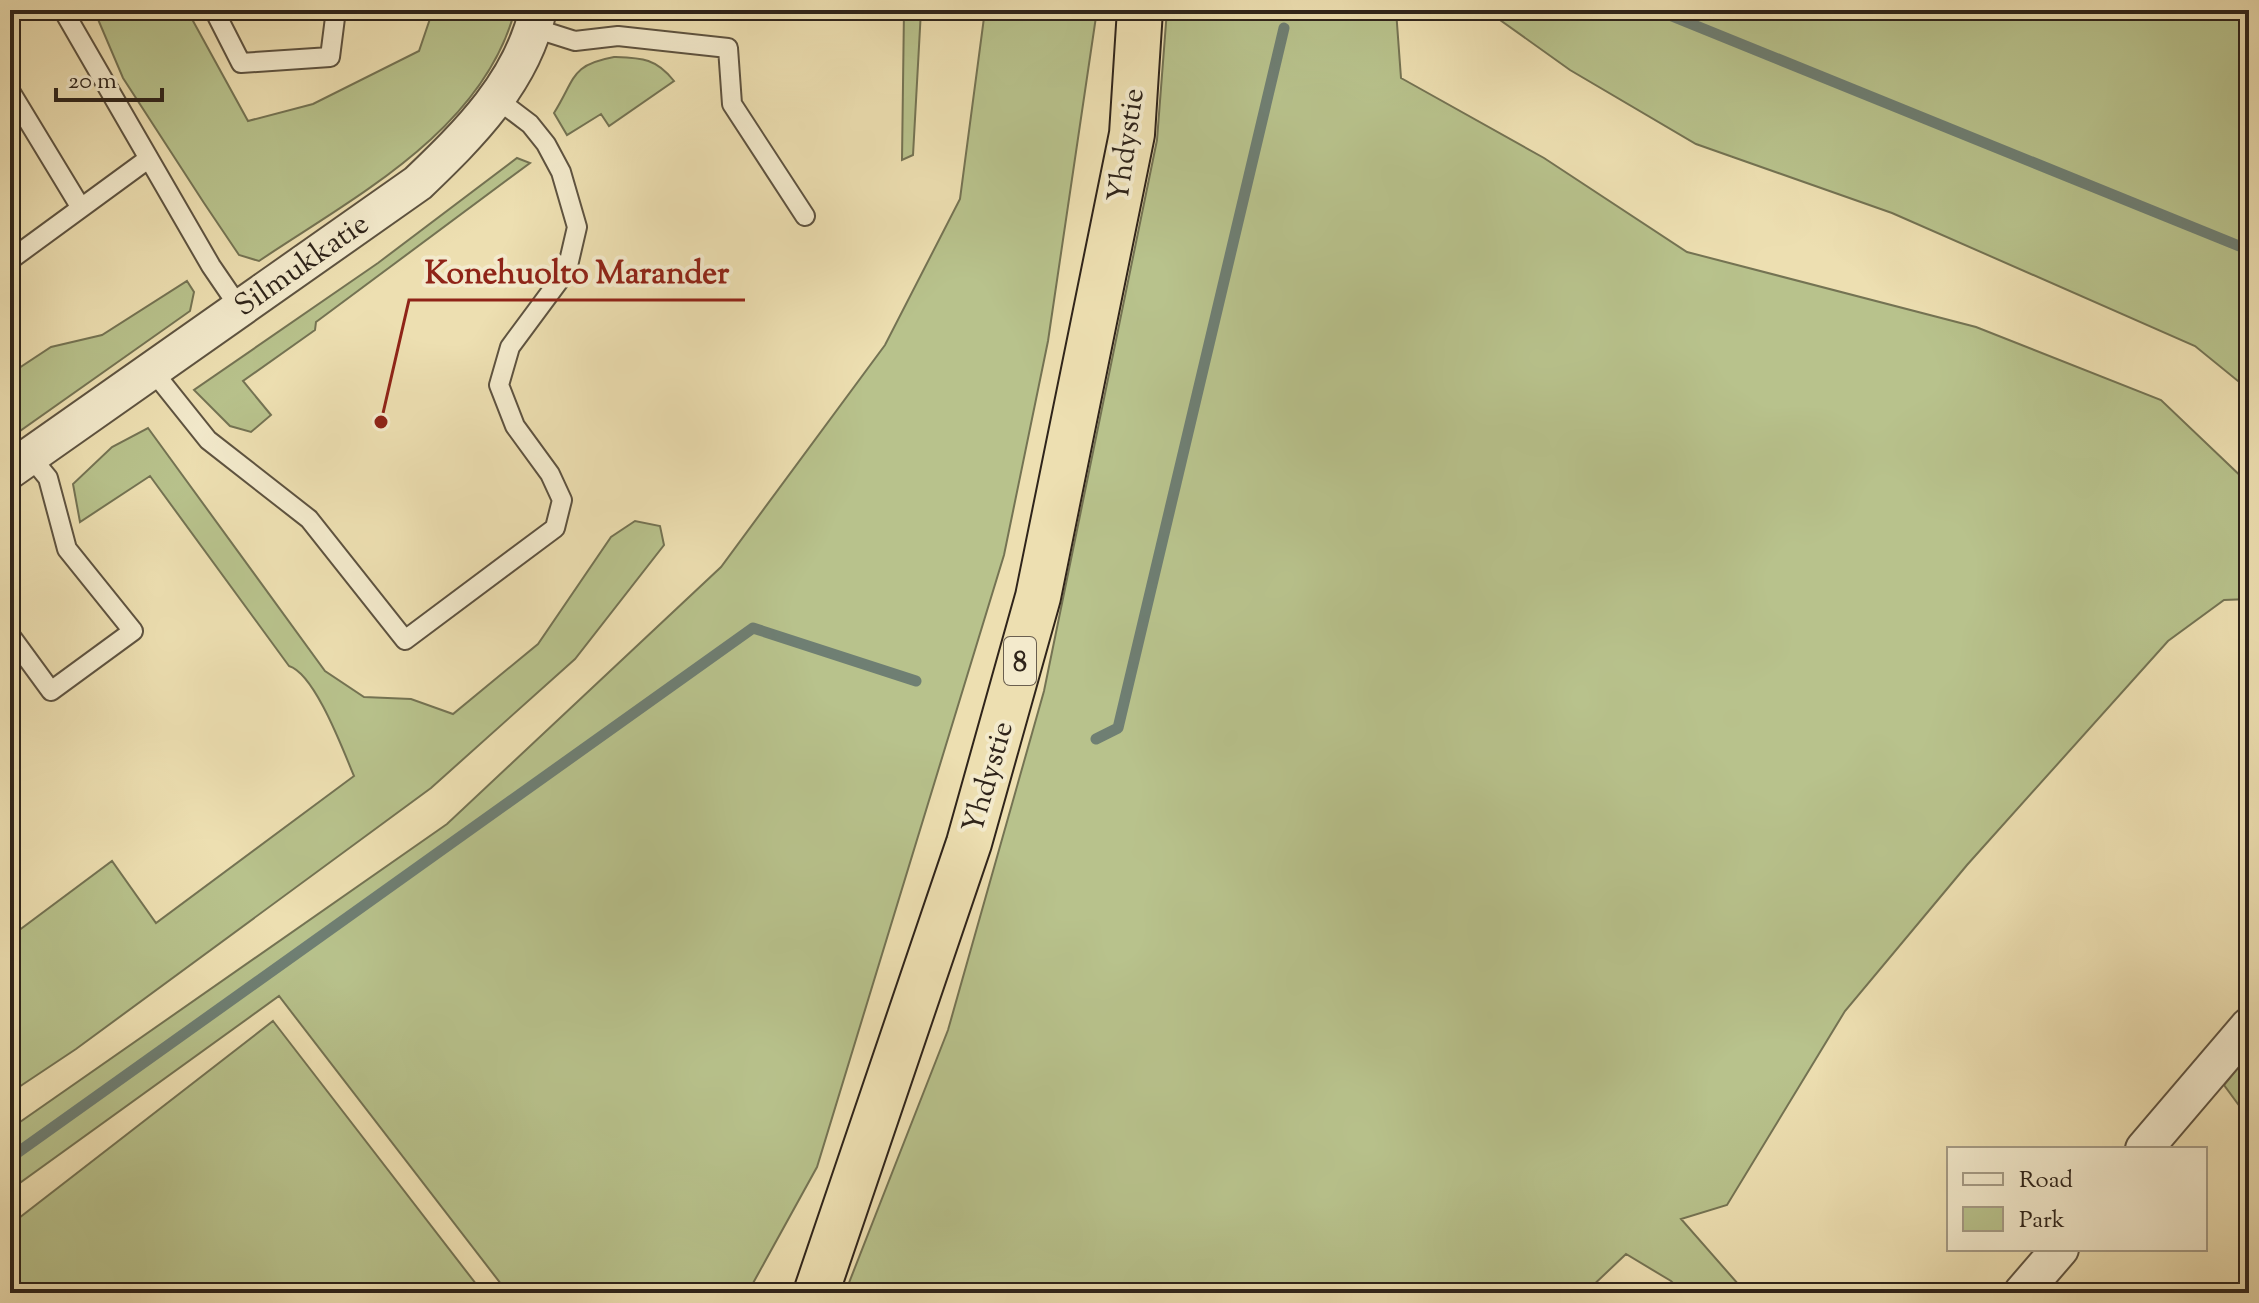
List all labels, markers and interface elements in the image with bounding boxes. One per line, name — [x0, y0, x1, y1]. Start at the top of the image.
scale bar — [56, 52, 162, 102]
text: 20 m — [68, 65, 117, 99]
street label: Yhdystie — [1098, 86, 1157, 205]
street label: Silmukkatie — [226, 204, 378, 328]
callout: Konehuolto Marander — [409, 244, 745, 300]
text: Konehuolto Marander — [425, 252, 730, 298]
road number: 8 — [1004, 637, 1036, 685]
street label: Yhdystie — [953, 717, 1026, 839]
legend — [1947, 1147, 2207, 1251]
text: Road — [2019, 1164, 2073, 1198]
text: Park — [2019, 1204, 2065, 1238]

